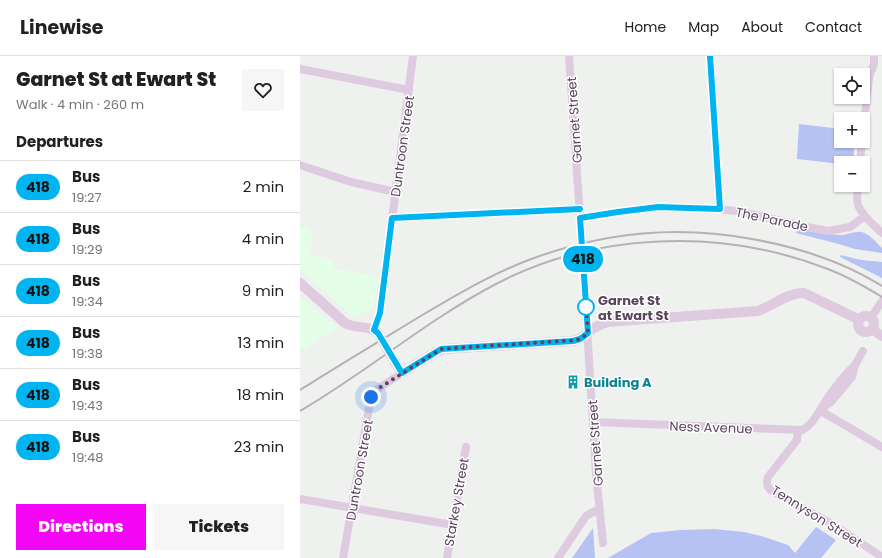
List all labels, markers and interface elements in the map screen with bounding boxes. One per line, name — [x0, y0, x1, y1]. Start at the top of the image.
text: Linewise — [20, 14, 104, 41]
text: Home — [624, 17, 666, 37]
text: Map — [688, 17, 719, 37]
text: About — [741, 17, 783, 37]
text: Contact — [805, 17, 862, 37]
text: Garnet St at Ewart St — [16, 66, 216, 93]
map controls — [834, 68, 870, 192]
button: locate — [834, 68, 870, 104]
button: heart — [242, 69, 284, 111]
street label: Garnet Street — [562, 76, 587, 164]
street label: Duntroon Street — [386, 94, 419, 198]
text: Walk · 4 min · 260 m — [16, 95, 144, 114]
button: + — [834, 112, 870, 148]
text: Departures — [16, 131, 103, 152]
button: − — [834, 156, 870, 192]
text: Bus — [72, 166, 100, 187]
text: 2 min — [243, 176, 284, 197]
text: 418 — [26, 177, 50, 197]
text: 19:27 — [72, 188, 102, 207]
street label: The Parade — [734, 203, 810, 236]
text: Bus — [72, 218, 100, 239]
text: 4 min — [242, 228, 284, 249]
text: 418 — [26, 229, 50, 249]
text: 19:29 — [72, 240, 103, 259]
line badge: 418 — [560, 246, 606, 272]
text: 418 — [571, 249, 595, 269]
text: Bus — [72, 270, 100, 291]
text: 9 min — [242, 280, 284, 301]
text: 418 — [26, 281, 50, 301]
place label: Garnet St at Ewart St — [598, 291, 669, 325]
text: 19:34 — [72, 292, 103, 311]
marker: Garnet St at Ewart St — [577, 298, 595, 316]
text: Bus — [72, 322, 100, 343]
text: 13 min — [238, 332, 284, 353]
text: 418 — [26, 333, 50, 353]
text: 19:38 — [72, 344, 103, 363]
place label: Building A — [584, 373, 652, 392]
text: Bus — [72, 374, 100, 395]
building icon: Building A — [565, 374, 581, 390]
text: 18 min — [237, 384, 284, 405]
text: 418 — [26, 385, 50, 405]
your location — [361, 387, 381, 407]
text: 19:43 — [72, 396, 103, 415]
street label: Garnet Street — [583, 399, 608, 487]
street label: Ness Avenue — [669, 417, 753, 438]
street label: Duntroon Street — [341, 418, 378, 522]
text: Bus — [72, 426, 100, 447]
text: 23 min — [234, 436, 284, 457]
text: 418 — [26, 437, 50, 457]
text: 19:48 — [72, 448, 104, 467]
street label: Starkey Street — [439, 456, 474, 548]
street label: Tennyson Street — [768, 481, 866, 552]
button: Directions — [16, 504, 146, 550]
button: Tickets — [154, 504, 284, 550]

